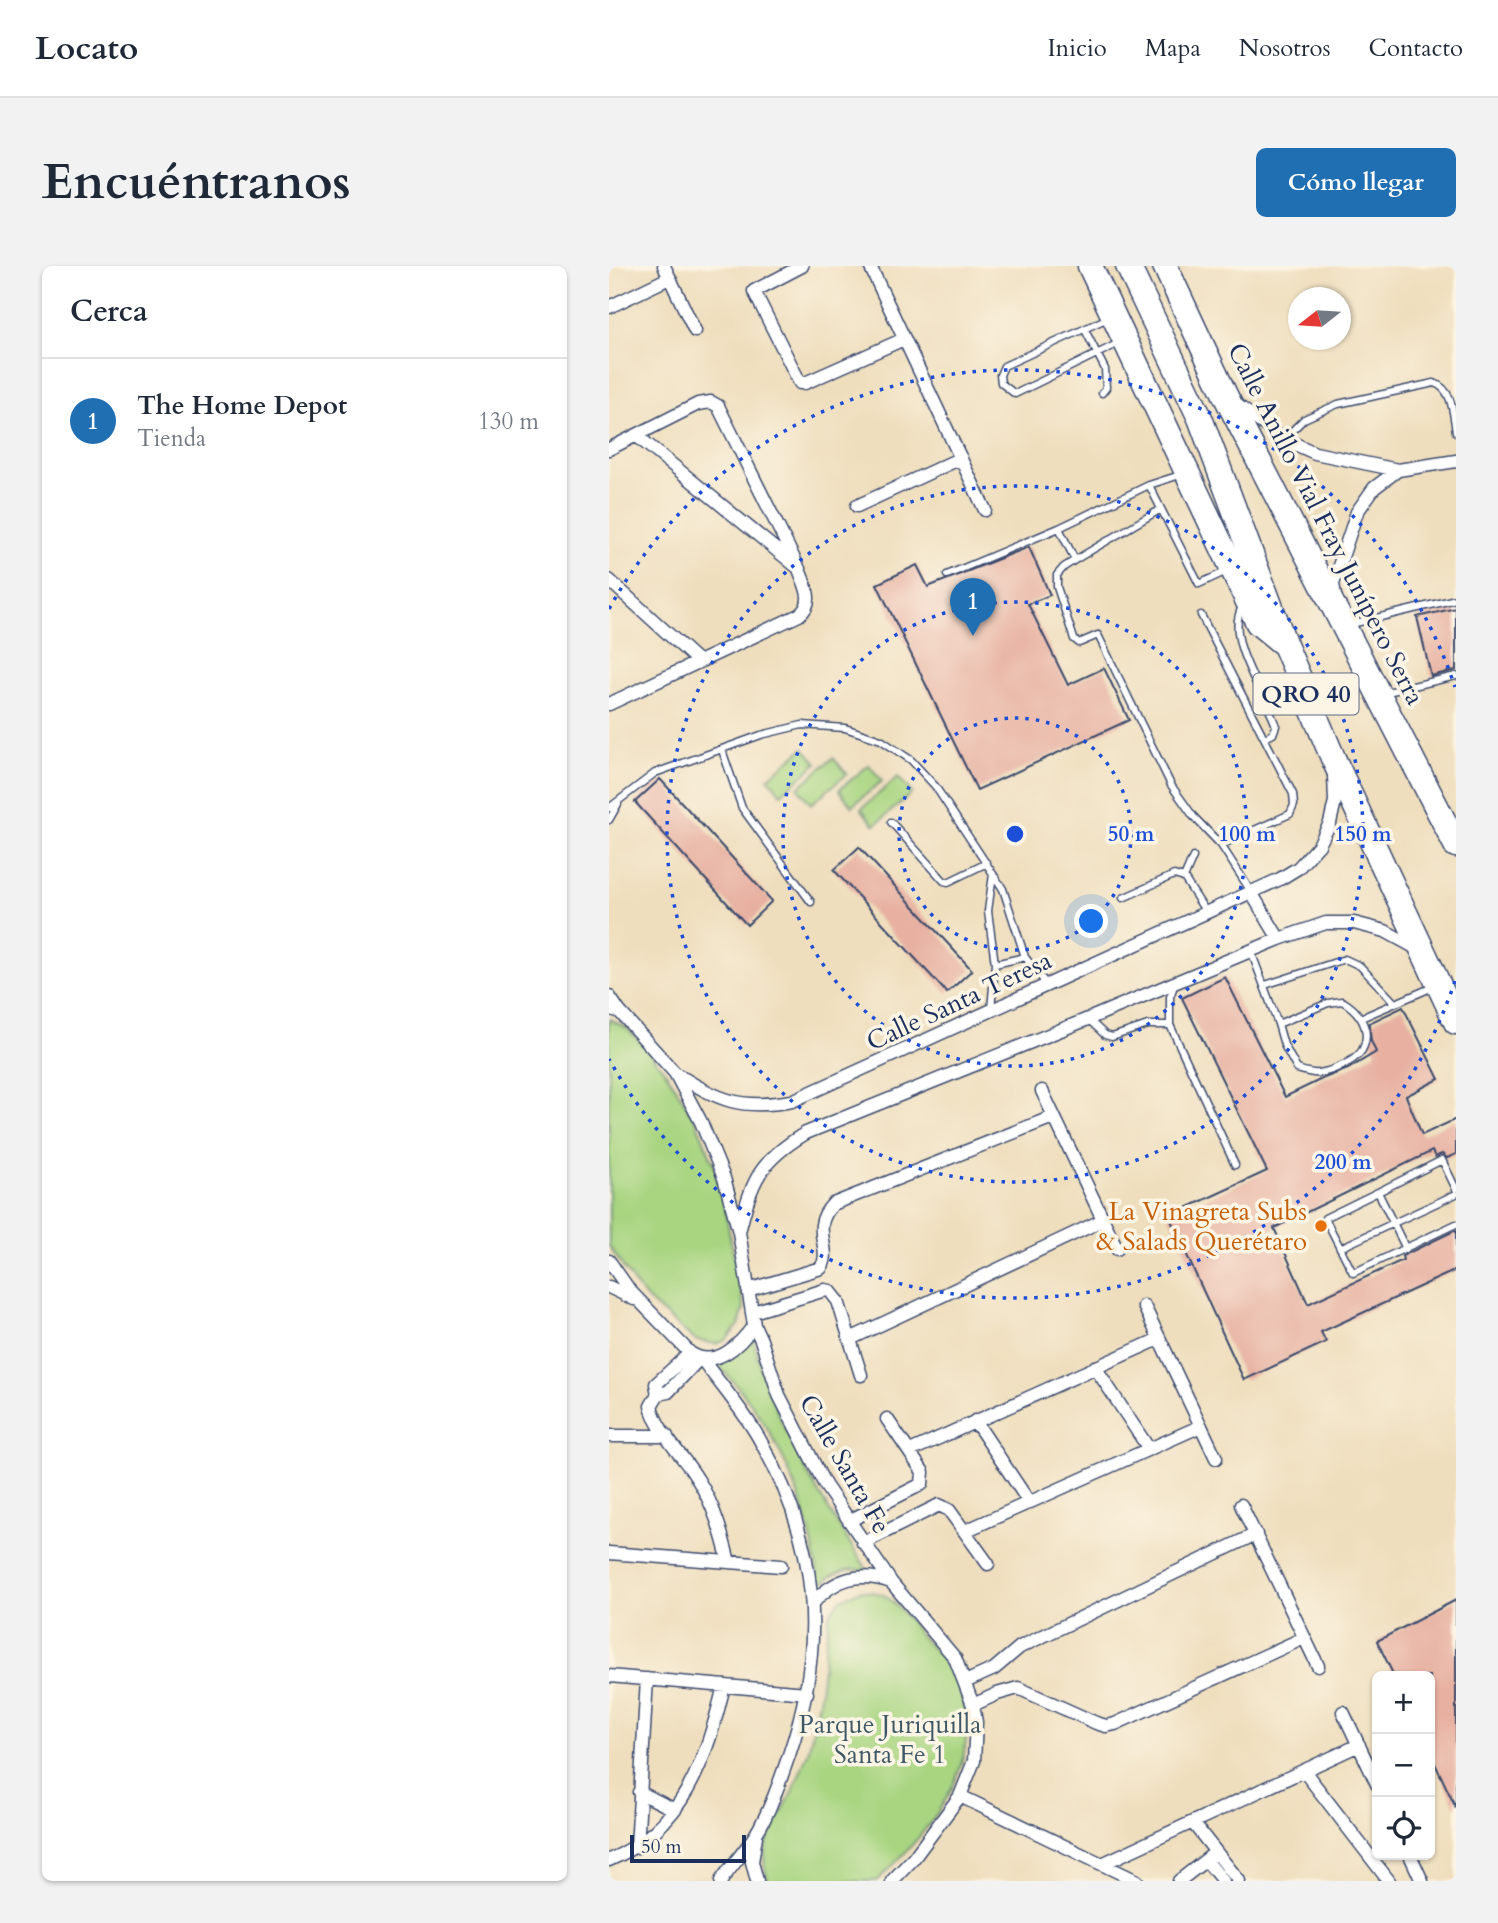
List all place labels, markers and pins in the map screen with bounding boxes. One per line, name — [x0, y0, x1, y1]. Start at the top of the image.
pin: 1 — [950, 578, 996, 636]
centre of rings — [1003, 822, 1027, 846]
place label: La Vinagreta Subs & Salads Querétaro — [1096, 1194, 1307, 1259]
marker: La Vinagreta Subs & Salads Querétaro — [1313, 1218, 1329, 1234]

